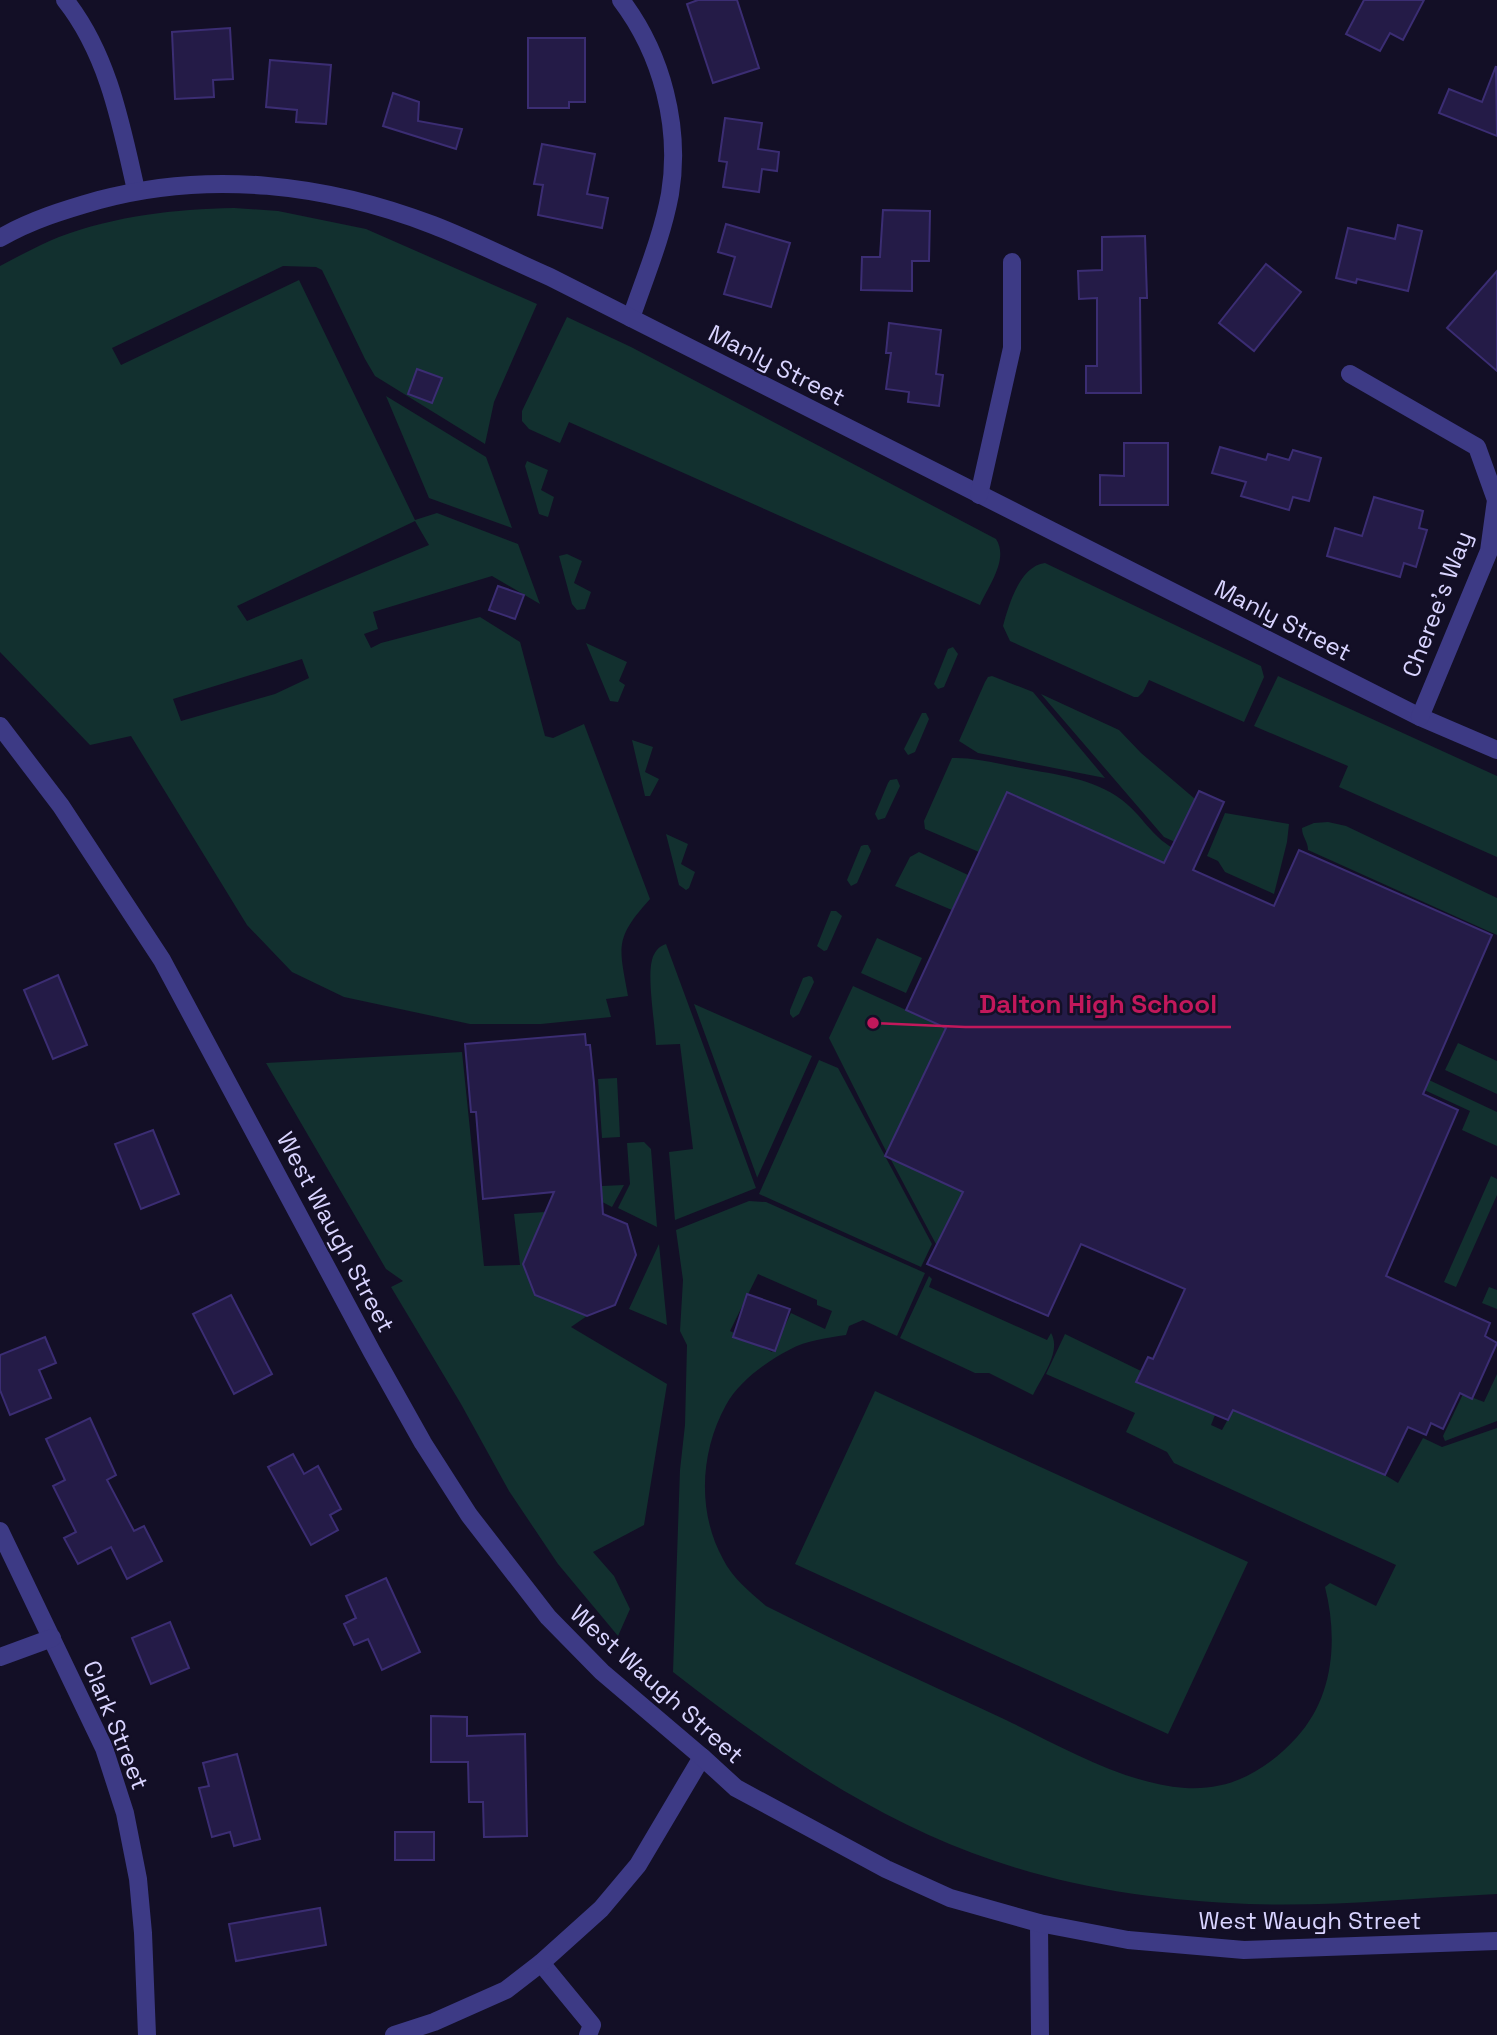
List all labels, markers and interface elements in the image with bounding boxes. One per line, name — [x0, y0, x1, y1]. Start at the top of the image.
street label: Manly Street — [703, 317, 851, 413]
street label: Cheree's Way — [1395, 527, 1479, 681]
street label: Manly Street — [1209, 572, 1357, 668]
callout: Dalton High School — [965, 980, 1231, 1027]
text: Dalton High School — [979, 987, 1217, 1021]
street label: West Waugh Street — [270, 1126, 402, 1338]
street label: West Waugh Street — [564, 1598, 750, 1770]
street label: Clark Street — [76, 1656, 156, 1794]
street label: West Waugh Street — [1199, 1905, 1421, 1936]

